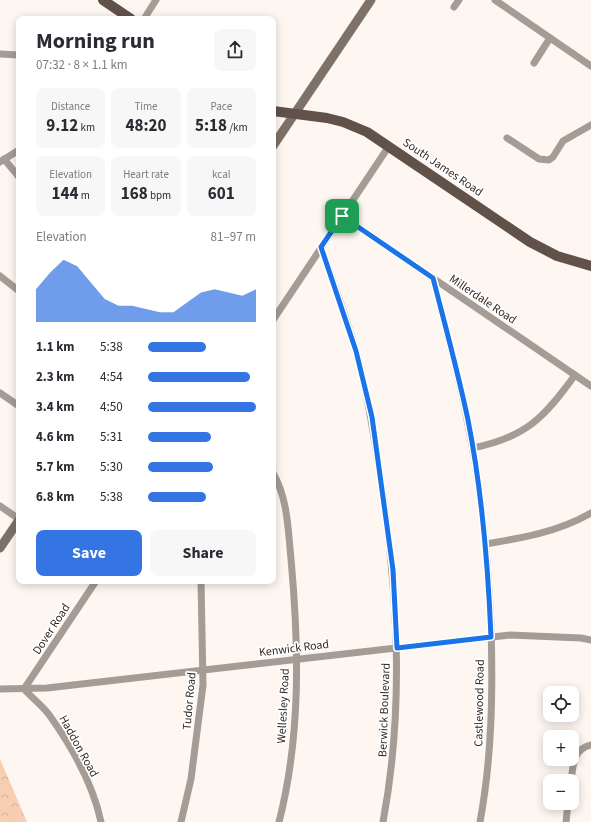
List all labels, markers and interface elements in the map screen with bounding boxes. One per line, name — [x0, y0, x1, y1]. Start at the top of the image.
text: Morning run — [36, 25, 155, 57]
button: share — [214, 29, 256, 71]
text: 07:32 · 8 × 1.1 km — [36, 56, 128, 74]
text: Distance — [51, 99, 90, 114]
text: Time — [134, 99, 158, 114]
text: Pace — [211, 99, 232, 114]
text: 9.12 — [46, 114, 78, 138]
text: 48:20 — [125, 114, 167, 138]
text: 5:18 — [195, 114, 227, 138]
text: km — [78, 120, 95, 135]
text: /km — [227, 120, 248, 135]
street label: South James Road — [399, 134, 486, 201]
text: Elevation — [49, 167, 92, 182]
text: Heart rate — [123, 167, 169, 182]
text: kcal — [212, 167, 231, 182]
text: 144 — [52, 182, 78, 206]
text: 168 — [121, 182, 148, 206]
text: 601 — [208, 182, 235, 206]
text: m — [78, 188, 90, 203]
text: bpm — [148, 188, 171, 203]
pin — [325, 199, 359, 233]
icon: arrive — [331, 205, 353, 227]
text: Elevation — [36, 228, 87, 246]
text: 81–97 m — [211, 228, 256, 246]
street label: Millerdale Road — [446, 271, 520, 328]
text: 1.1 km — [36, 338, 75, 356]
text: 5:38 — [100, 338, 123, 356]
text: 2.3 km — [36, 368, 75, 386]
text: 4:54 — [100, 368, 123, 386]
text: 3.4 km — [36, 398, 75, 416]
text: 4:50 — [100, 398, 123, 416]
text: 4.6 km — [36, 428, 75, 446]
text: 5:31 — [100, 428, 123, 446]
text: 5.7 km — [36, 458, 75, 476]
text: 5:30 — [100, 458, 123, 476]
text: 6.8 km — [36, 488, 75, 506]
text: 5:38 — [100, 488, 123, 506]
button: Save — [36, 530, 142, 576]
button: Share — [150, 530, 256, 576]
street label: Dover Road — [29, 600, 74, 658]
street label: Kenwick Road — [258, 636, 330, 661]
street label: Castlewood Road — [470, 659, 489, 747]
street label: Berwick Boulevard — [374, 663, 395, 757]
street label: Wellesley Road — [273, 668, 294, 744]
street label: Tudor Road — [179, 671, 200, 731]
map controls — [543, 686, 579, 810]
button: locate — [543, 686, 579, 722]
street label: Haddon Road — [55, 712, 103, 780]
button: + — [543, 730, 579, 766]
button: − — [543, 774, 579, 810]

